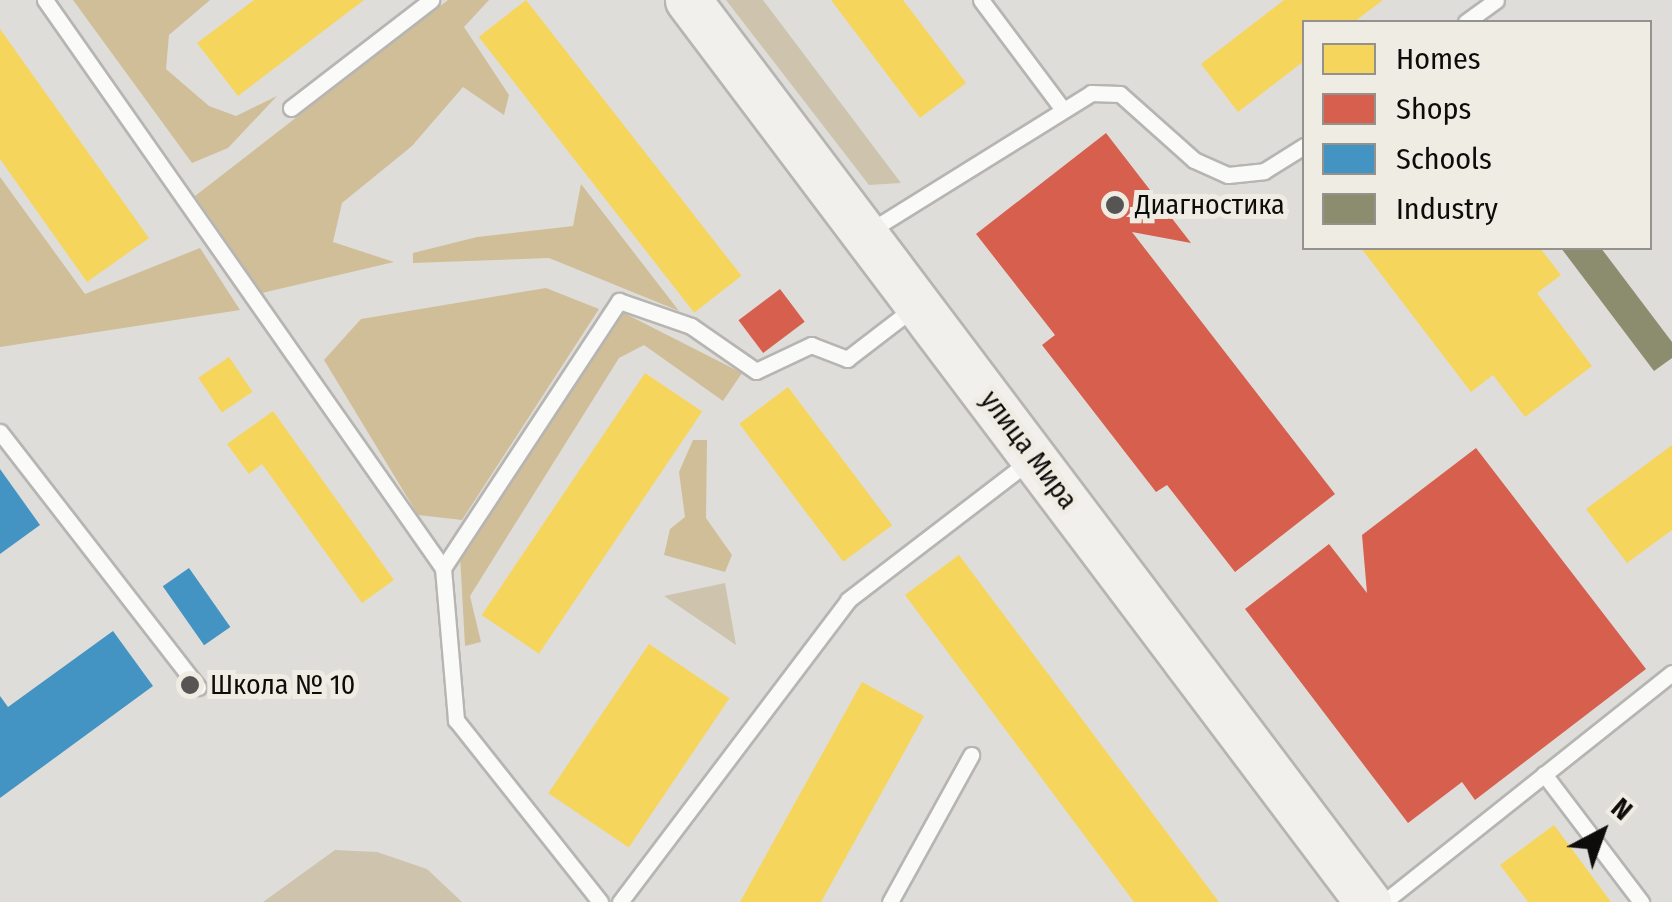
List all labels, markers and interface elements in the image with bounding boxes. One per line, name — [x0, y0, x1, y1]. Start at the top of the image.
legend — [1302, 20, 1652, 250]
text: Homes — [1396, 41, 1481, 77]
text: Shops — [1396, 91, 1471, 127]
text: Schools — [1396, 141, 1492, 177]
place label: Диагностика — [1135, 188, 1285, 222]
text: Industry — [1396, 191, 1498, 227]
marker: Диагностика — [1104, 194, 1126, 216]
street label: улица Мира — [973, 384, 1085, 516]
place label: Школа № 10 — [210, 668, 355, 702]
marker: Школа № 10 — [179, 674, 201, 696]
north arrow — [1552, 782, 1652, 882]
text: N — [1605, 791, 1639, 827]

